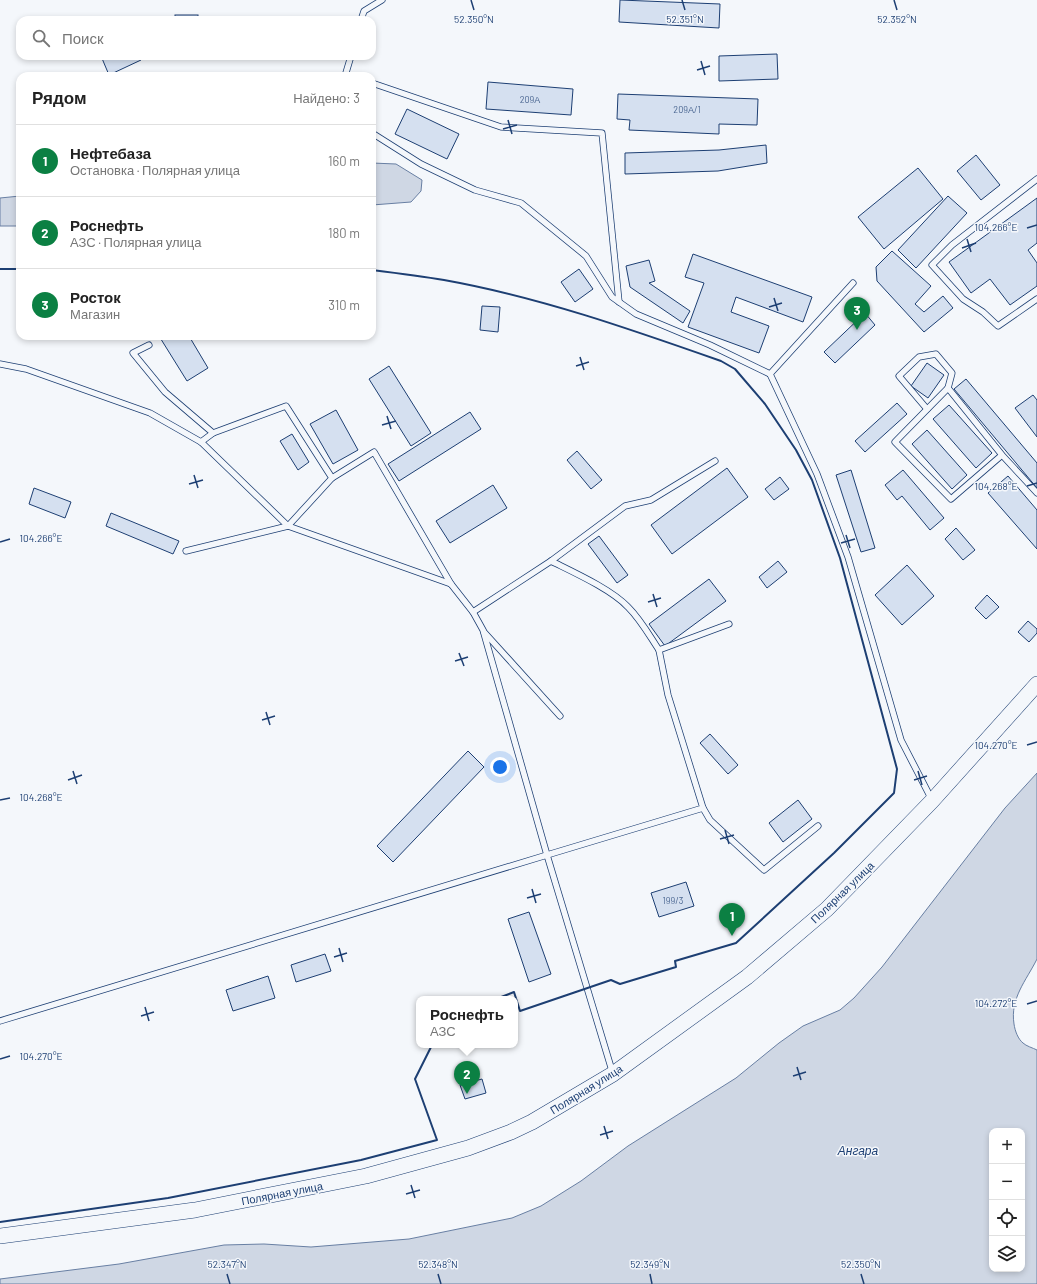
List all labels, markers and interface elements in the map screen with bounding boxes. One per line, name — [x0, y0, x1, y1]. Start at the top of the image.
text: 52.350°N — [454, 13, 494, 25]
text: 52.351°N — [666, 13, 704, 25]
text: 52.352°N — [877, 13, 917, 25]
search box — [16, 16, 376, 60]
icon: search — [30, 27, 52, 49]
text: Поиск — [62, 29, 104, 47]
text: Рядом — [32, 87, 87, 107]
text: Найдено: 3 — [293, 90, 360, 106]
house number: 209А — [520, 94, 540, 105]
house number: 209А/1 — [673, 104, 701, 115]
text: Нефтебаза — [70, 144, 151, 162]
text: 1 — [43, 153, 47, 169]
text: 160 m — [328, 153, 360, 169]
text: Остановка · Полярная улица — [70, 162, 240, 178]
text: Роснефть — [70, 216, 144, 234]
text: 104.266°E — [975, 221, 1017, 233]
text: 2 — [41, 225, 49, 241]
text: 180 m — [328, 225, 360, 241]
text: АЗС · Полярная улица — [70, 234, 201, 250]
text: Росток — [70, 288, 121, 306]
text: 3 — [41, 297, 49, 313]
text: 310 m — [328, 297, 360, 313]
pin: 3 — [844, 297, 870, 330]
text: Магазин — [70, 306, 120, 322]
text: 104.268°E — [974, 480, 1018, 492]
text: 104.266°E — [20, 532, 62, 544]
text: 104.270°E — [974, 739, 1018, 751]
your location — [490, 757, 510, 777]
text: 104.268°E — [19, 791, 63, 803]
street label: Полярная улица — [808, 858, 877, 925]
house number: 199/3 — [663, 895, 684, 906]
pin: 1 — [719, 903, 745, 936]
popup — [416, 996, 518, 1048]
text: 104.272°E — [975, 997, 1017, 1009]
text: Роснефть — [430, 1005, 504, 1023]
text: АЗС — [430, 1023, 456, 1039]
text: 104.270°E — [19, 1050, 63, 1062]
pin: 2 — [454, 1061, 480, 1094]
street label: Полярная улица — [547, 1061, 625, 1116]
map controls — [989, 1128, 1025, 1272]
button: + — [989, 1128, 1025, 1164]
water label: Ангара — [837, 1143, 879, 1158]
button: − — [989, 1164, 1025, 1200]
street label: Полярная улица — [240, 1179, 325, 1207]
button: locate — [989, 1200, 1025, 1236]
button: layers — [989, 1236, 1025, 1272]
text: 52.347°N — [208, 1258, 246, 1270]
text: 52.348°N — [418, 1258, 458, 1270]
text: 52.349°N — [630, 1258, 670, 1270]
text: 52.350°N — [841, 1258, 881, 1270]

